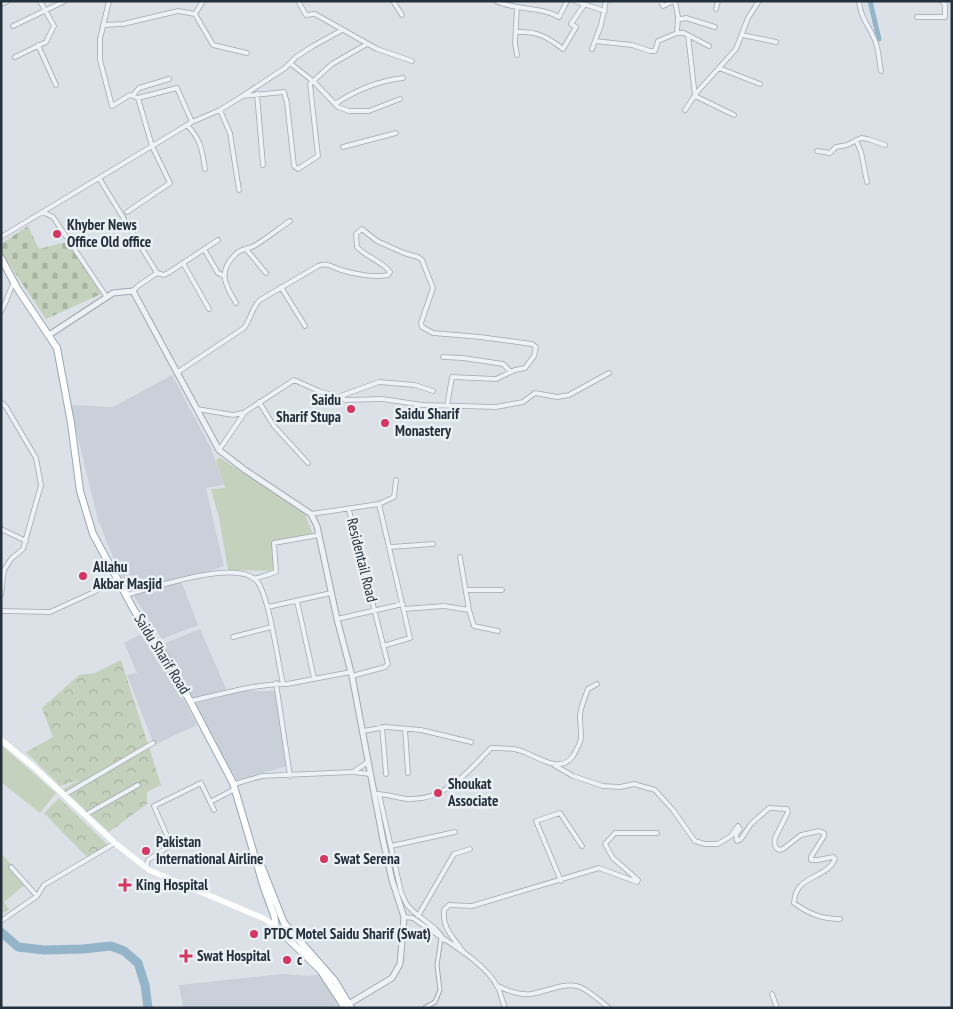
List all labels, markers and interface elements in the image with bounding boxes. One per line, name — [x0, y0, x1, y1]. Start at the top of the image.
place label: Khyber News Office Old office — [67, 215, 151, 251]
marker: Khyber News Office Old office — [51, 228, 63, 240]
place label: Saidu Sharif Stupa — [276, 390, 341, 426]
marker: Saidu Sharif Stupa — [345, 403, 357, 415]
place label: Saidu Sharif Monastery — [395, 404, 460, 440]
marker: Saidu Sharif Monastery — [379, 417, 391, 429]
street label: Residentail Road — [343, 516, 382, 604]
place label: Allahu Akbar Masjid — [92, 557, 162, 593]
marker: Allahu Akbar Masjid — [77, 570, 89, 582]
street label: Saidu Sharif Road — [130, 610, 195, 697]
place label: Shoukat Associate — [447, 774, 498, 810]
marker: Shoukat Associate — [432, 787, 444, 799]
place label: Pakistan International Airline — [156, 832, 263, 868]
marker: Pakistan International Airline — [140, 845, 152, 857]
place label: Swat Serena — [334, 849, 400, 868]
marker: Swat Serena — [318, 853, 330, 865]
place label: King Hospital — [136, 875, 208, 894]
marker: King Hospital — [118, 878, 132, 892]
place label: PTDC Motel Saidu Sharif (Swat) — [264, 924, 431, 943]
marker: PTDC Motel Saidu Sharif (Swat) — [248, 928, 260, 940]
place label: Swat Hospital — [197, 946, 271, 965]
marker: Swat Hospital — [179, 949, 193, 963]
place label: c — [297, 950, 303, 969]
marker: c — [281, 954, 293, 966]

